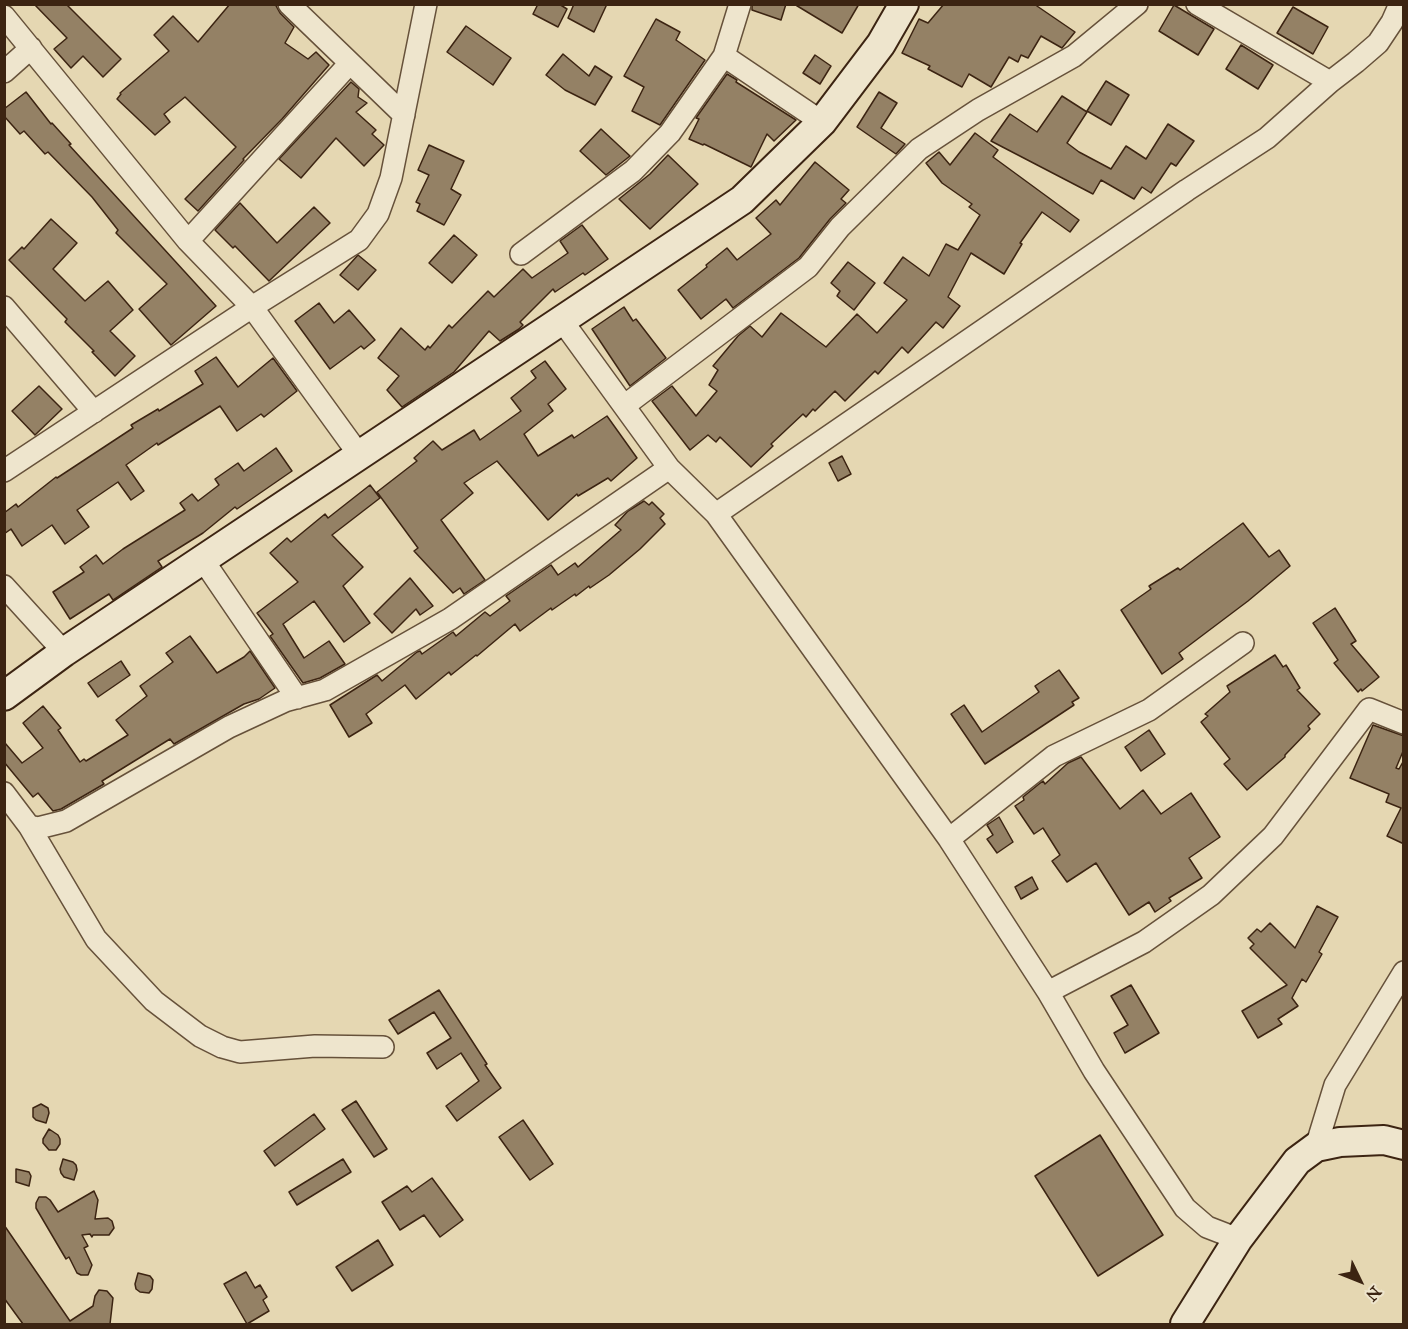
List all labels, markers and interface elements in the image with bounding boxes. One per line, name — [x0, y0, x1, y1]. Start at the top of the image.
north arrow — [1330, 1251, 1390, 1311]
text: N — [1362, 1282, 1385, 1305]

